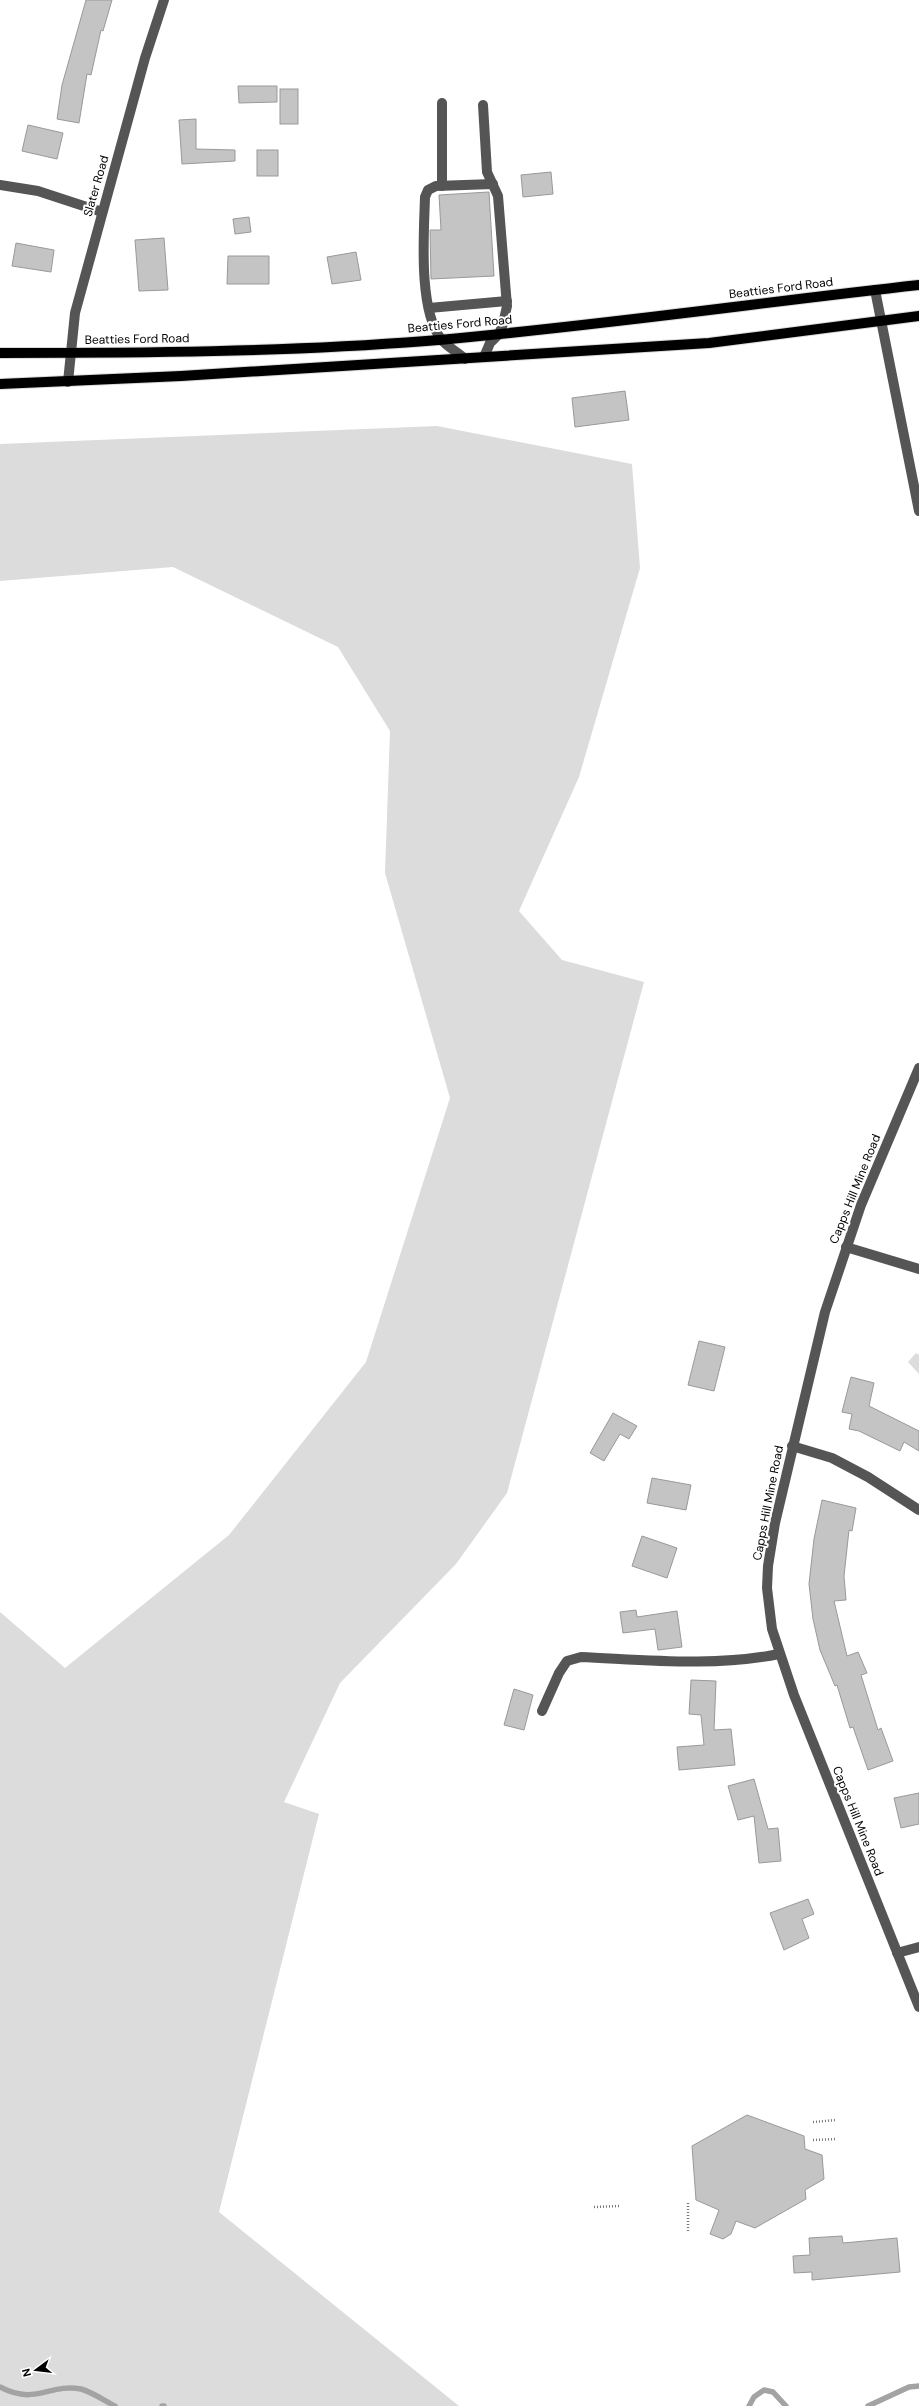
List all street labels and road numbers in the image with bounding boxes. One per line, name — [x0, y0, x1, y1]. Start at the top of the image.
street label: Slater Road — [80, 154, 112, 218]
street label: Beatties Ford Road — [728, 274, 834, 302]
street label: Beatties Ford Road — [407, 311, 513, 337]
street label: Beatties Ford Road — [84, 330, 190, 348]
street label: Capps Hill Mine Road — [826, 1132, 884, 1246]
street label: Capps Hill Mine Road — [749, 1444, 787, 1562]
street label: Capps Hill Mine Road — [829, 1764, 887, 1878]

